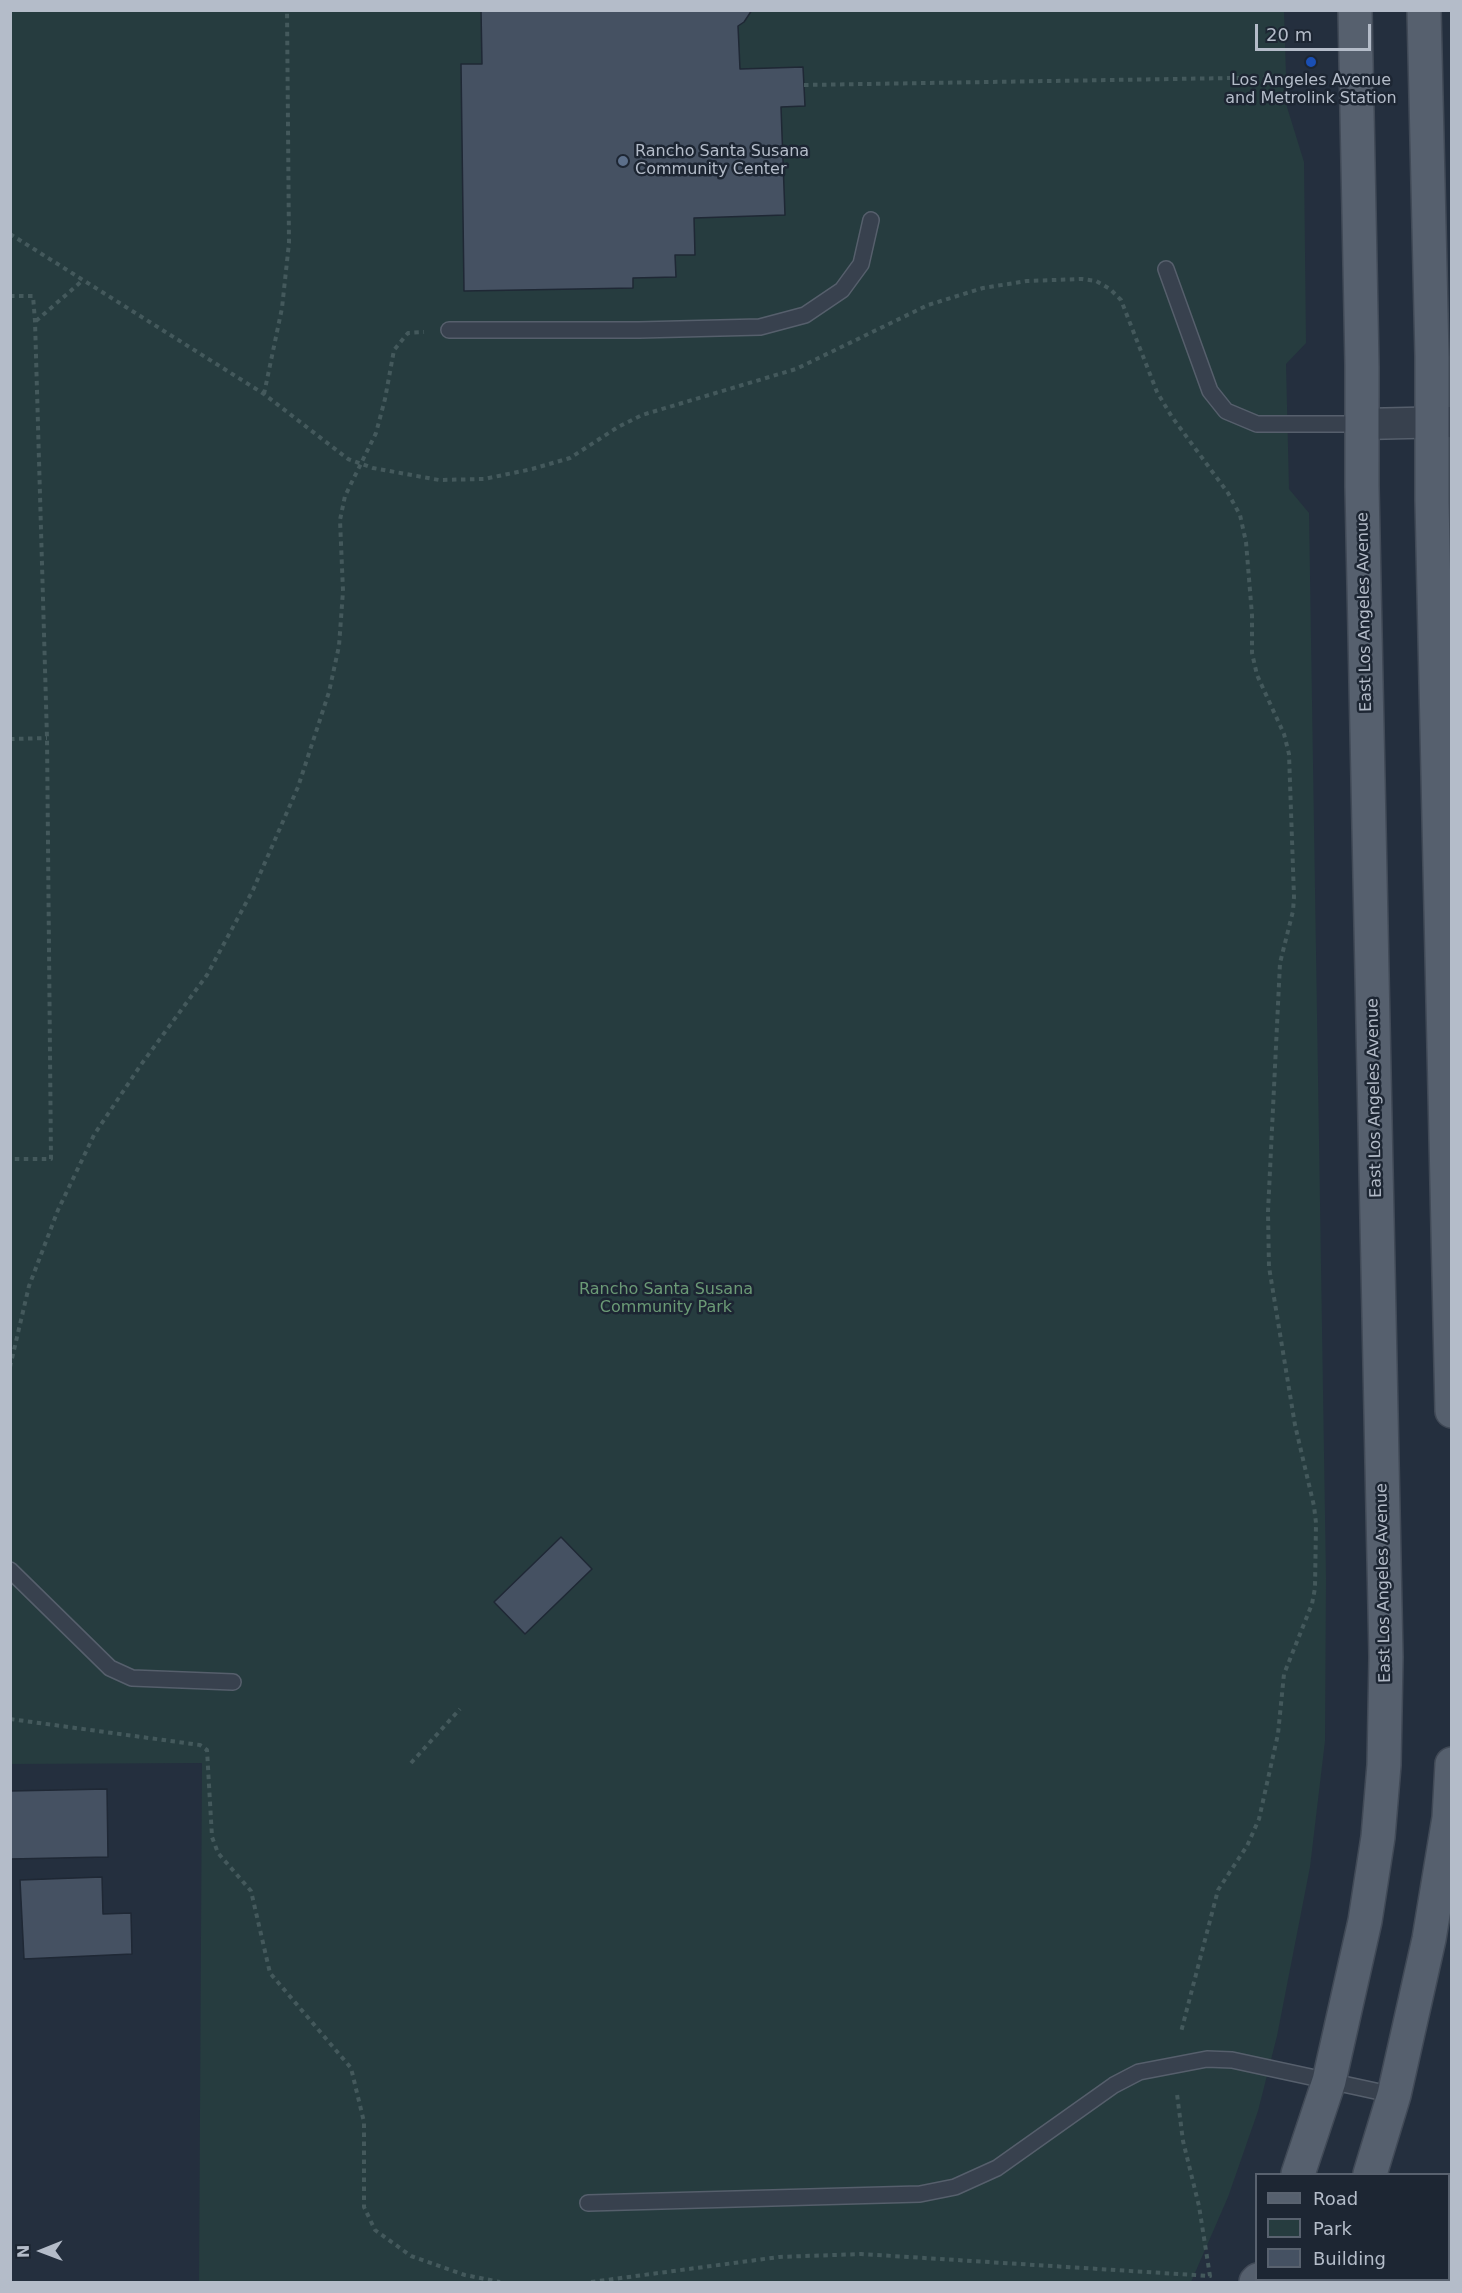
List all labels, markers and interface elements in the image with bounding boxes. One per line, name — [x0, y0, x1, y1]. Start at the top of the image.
scale bar — [1258, 12, 1374, 50]
text: 20 m — [1266, 24, 1312, 45]
marker: Los Angeles Avenue and Metrolink Station — [1304, 55, 1318, 69]
place label: Los Angeles Avenue and Metrolink Station — [1225, 71, 1397, 109]
place label: Rancho Santa Susana Community Center — [635, 142, 809, 180]
marker: Rancho Santa Susana Community Center — [616, 154, 630, 168]
street label: East Los Angeles Avenue — [1354, 512, 1376, 712]
street label: East Los Angeles Avenue — [1364, 998, 1386, 1198]
park label: Rancho Santa Susana Community Park — [579, 1280, 753, 1318]
street label: East Los Angeles Avenue — [1373, 1483, 1395, 1683]
legend — [1255, 2173, 1450, 2281]
text: Road — [1313, 2188, 1358, 2209]
text: Park — [1313, 2218, 1352, 2239]
north arrow — [12, 2221, 72, 2281]
text: N — [14, 2244, 33, 2258]
text: Building — [1313, 2248, 1386, 2269]

